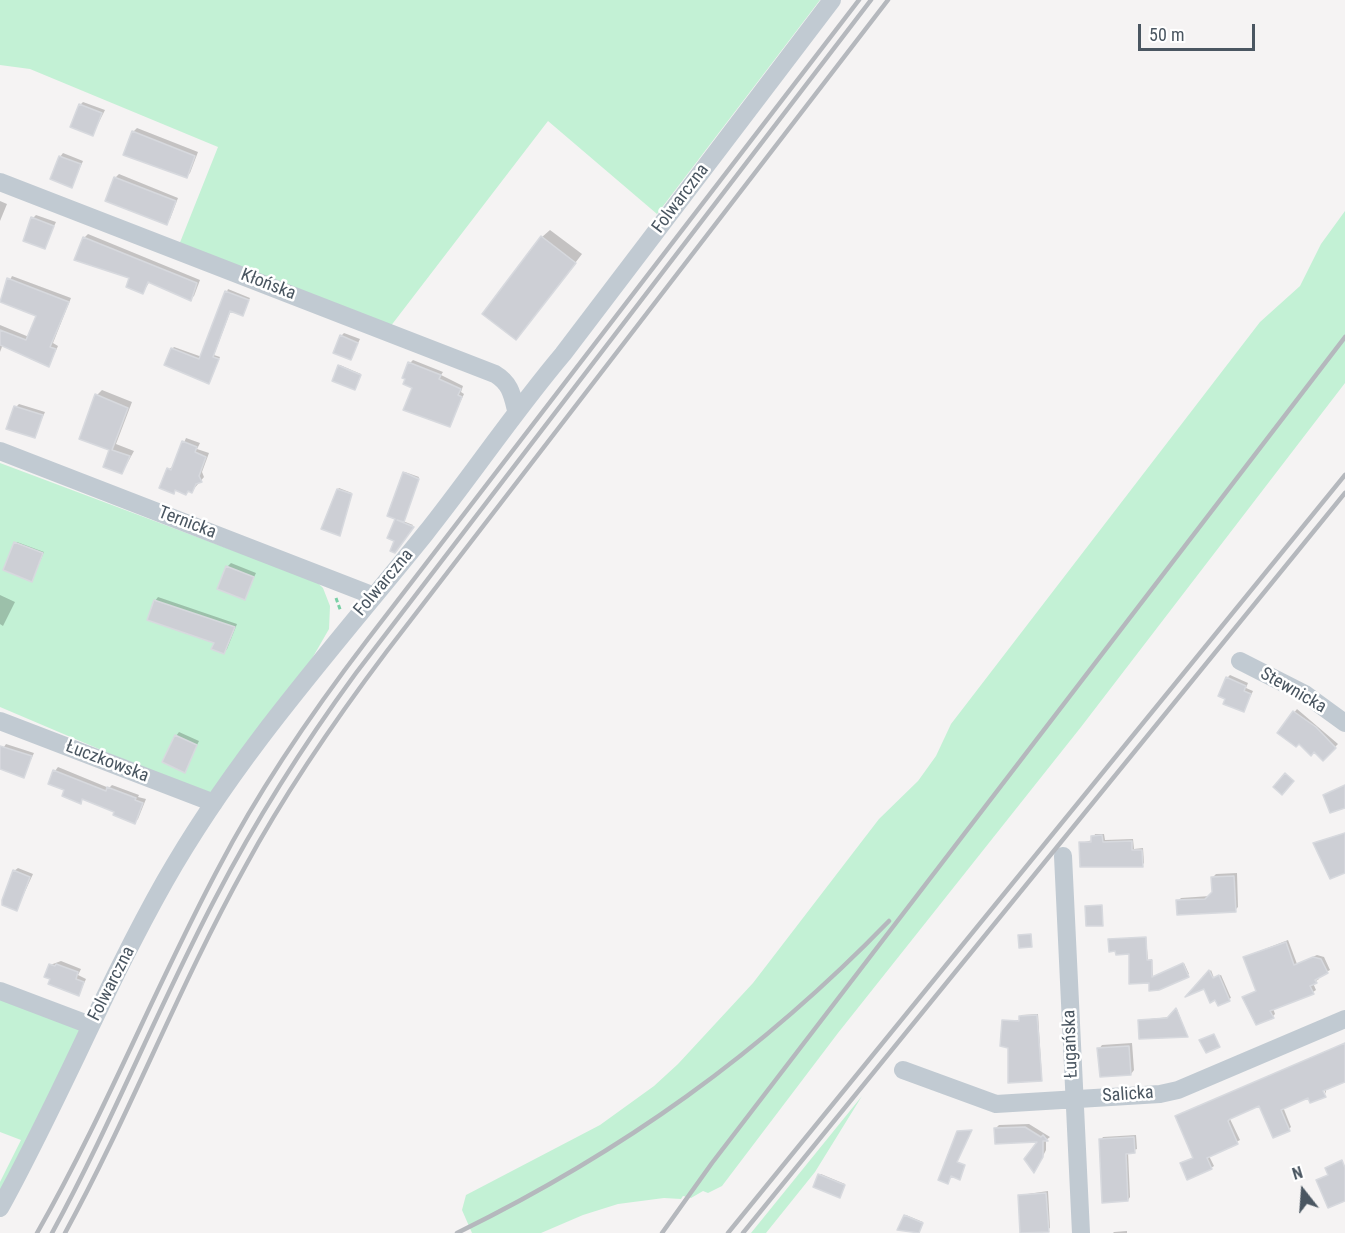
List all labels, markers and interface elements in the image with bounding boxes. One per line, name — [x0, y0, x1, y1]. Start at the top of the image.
scale bar — [1141, 12, 1258, 50]
text: 50 m — [1149, 24, 1184, 45]
street label: Folwarczna — [648, 160, 714, 238]
street label: Kłońska — [238, 265, 298, 305]
street label: Ternicka — [155, 502, 219, 544]
street label: Folwarczna — [350, 545, 418, 621]
street label: Stewnicka — [1256, 663, 1330, 719]
street label: Łuczkowska — [62, 736, 152, 788]
street label: Folwarczna — [84, 943, 140, 1025]
street label: Ługańska — [1059, 1009, 1083, 1079]
street label: Salicka — [1102, 1082, 1154, 1108]
north arrow — [1273, 1161, 1333, 1221]
text: N — [1290, 1163, 1305, 1184]

